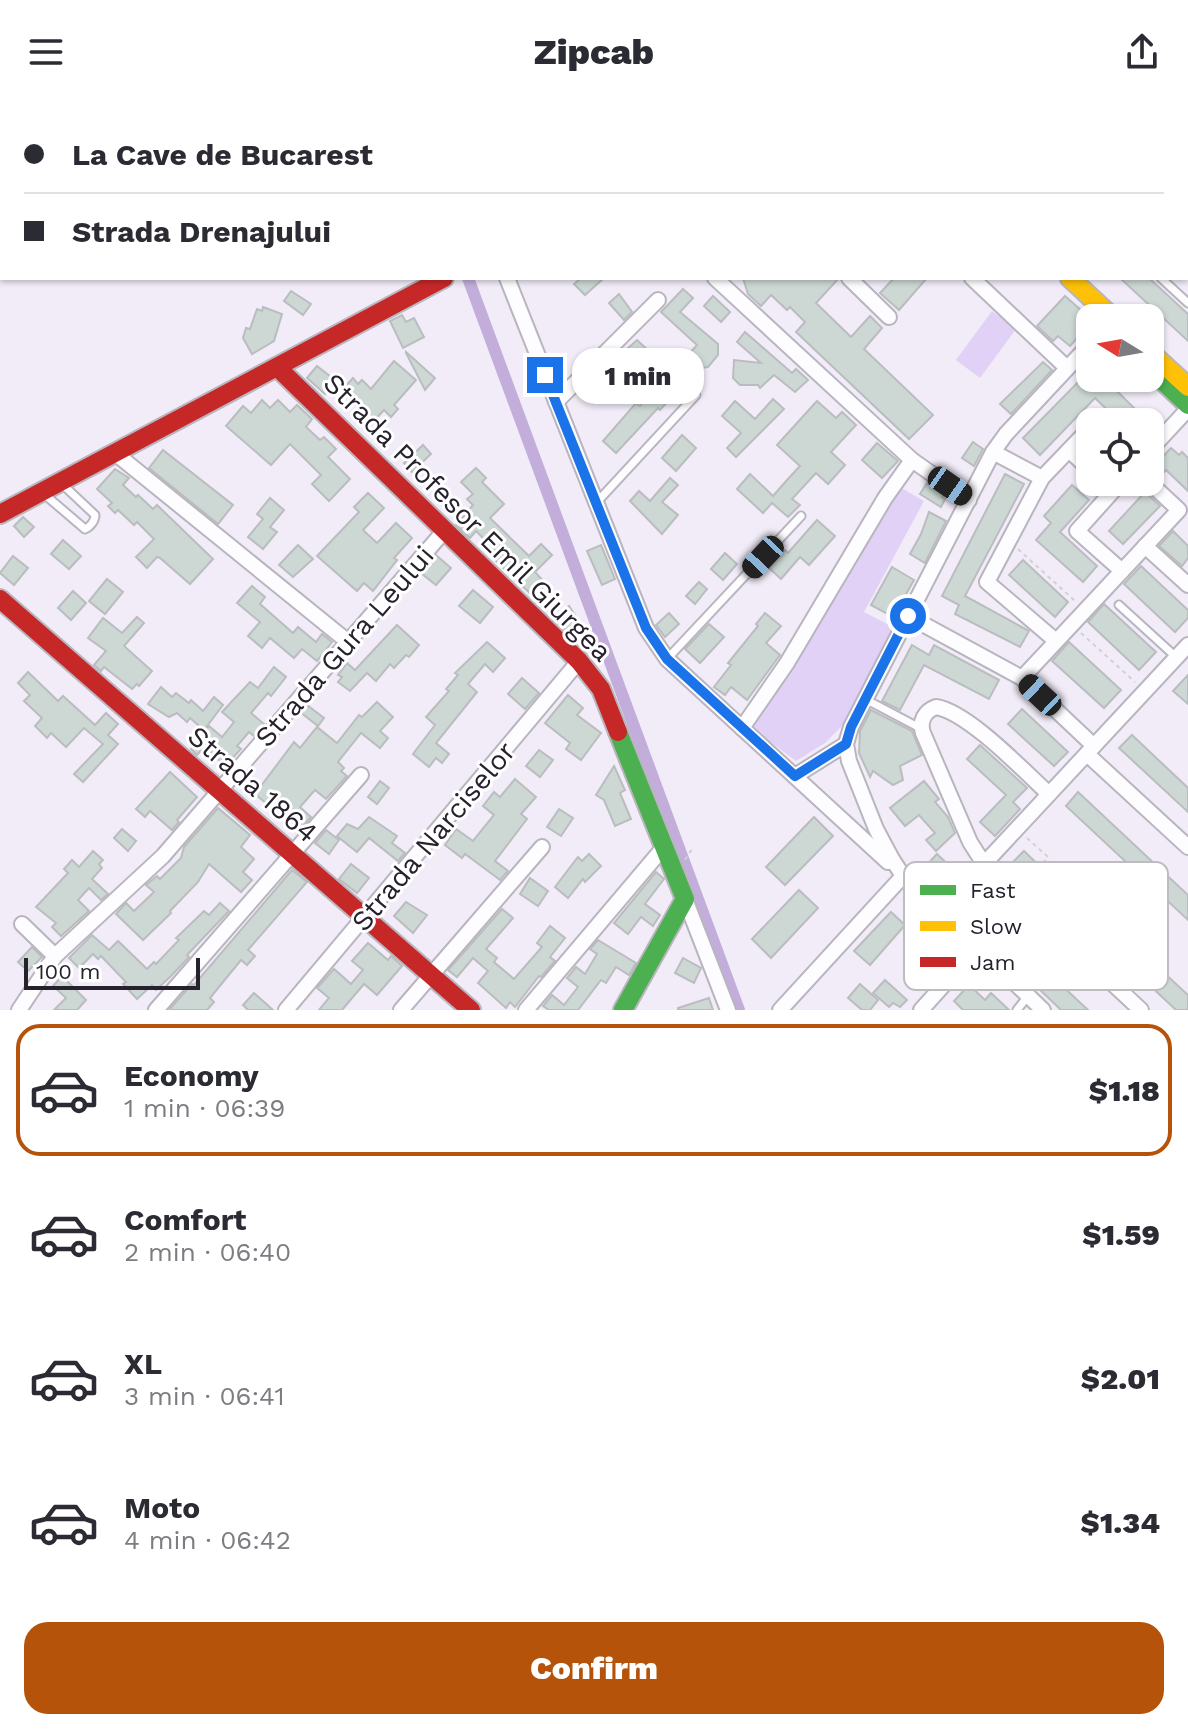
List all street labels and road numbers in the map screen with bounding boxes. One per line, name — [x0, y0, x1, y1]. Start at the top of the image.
street label: Strada Profesor Emil Giurgea — [317, 366, 619, 668]
street label: Strada Gura Leului — [248, 539, 441, 753]
street label: Strada 1864 — [181, 719, 324, 850]
street label: Strada Narciselor — [345, 735, 522, 938]

